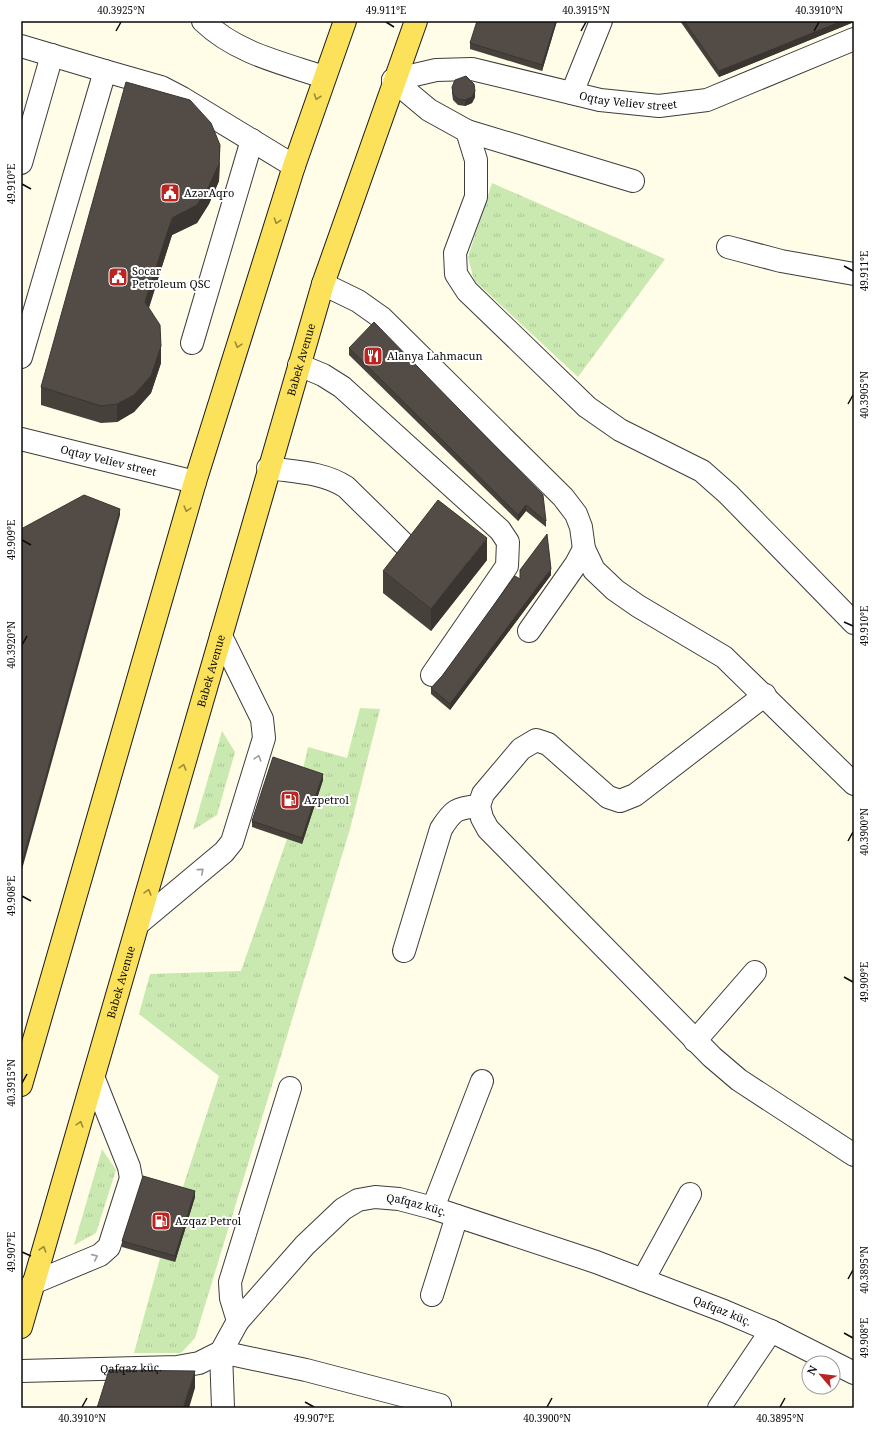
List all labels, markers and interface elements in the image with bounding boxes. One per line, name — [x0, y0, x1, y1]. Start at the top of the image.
text: 40.3925°N — [97, 3, 145, 17]
text: 49.911°E — [366, 3, 406, 17]
text: 40.3915°N — [562, 3, 610, 17]
text: 40.3910°N — [795, 3, 843, 17]
street label: Oqtay Veliev street — [578, 87, 678, 113]
one-way arrow — [314, 94, 322, 101]
text: 49.910°E — [4, 164, 18, 204]
public building icon: AzərAqro — [159, 182, 181, 204]
place label: AzərAqro — [184, 185, 234, 200]
one-way arrow — [273, 217, 282, 224]
text: 49.911°E — [857, 251, 871, 291]
place label: Socar Petroleum QSC — [132, 263, 211, 291]
public building icon: Socar Petroleum QSC — [107, 266, 129, 288]
street label: Babek Avenue — [283, 322, 318, 398]
one-way arrow — [234, 341, 243, 348]
restaurant icon: Alanya Lahmacun — [362, 345, 384, 367]
place label: Alanya Lahmacun — [387, 348, 483, 363]
text: 40.3905°N — [857, 371, 871, 419]
street label: Oqtay Veliev street — [59, 441, 158, 479]
one-way arrow — [183, 505, 192, 512]
text: 49.909°E — [4, 520, 18, 560]
text: 49.910°E — [857, 606, 871, 646]
text: 40.3920°N — [4, 621, 18, 669]
street label: Babek Avenue — [193, 633, 228, 709]
one-way arrow — [253, 755, 262, 762]
one-way arrow — [178, 763, 187, 770]
fuel station icon: Azpetrol — [279, 789, 301, 811]
place label: Azpetrol — [304, 792, 349, 807]
text: 40.3900°N — [857, 808, 871, 856]
one-way arrow — [196, 868, 204, 875]
text: 49.908°E — [4, 876, 18, 916]
one-way arrow — [143, 888, 151, 895]
street label: Babek Avenue — [103, 944, 138, 1020]
text: 49.909°E — [857, 962, 871, 1002]
text: 40.3915°N — [4, 1059, 18, 1107]
one-way arrow — [75, 1121, 84, 1128]
street label: Qafqaz küç. — [386, 1190, 449, 1219]
fuel station icon: Azqaz Petrol — [150, 1210, 172, 1232]
place label: Azqaz Petrol — [175, 1213, 242, 1228]
text: 49.907°E — [4, 1232, 18, 1272]
one-way arrow — [38, 1245, 47, 1252]
text: 40.3895°N — [857, 1246, 871, 1294]
one-way arrow — [90, 1254, 98, 1262]
street label: Qafqaz küç. — [691, 1292, 754, 1329]
text: 49.908°E — [857, 1318, 871, 1358]
north arrow — [801, 1355, 841, 1395]
street label: Qafqaz küç. — [100, 1359, 162, 1376]
text: N — [803, 1362, 821, 1377]
text: 40.3910°N — [58, 1411, 106, 1425]
text: 49.907°E — [294, 1411, 334, 1425]
text: 40.3900°N — [523, 1411, 571, 1425]
text: 40.3895°N — [756, 1411, 804, 1425]

